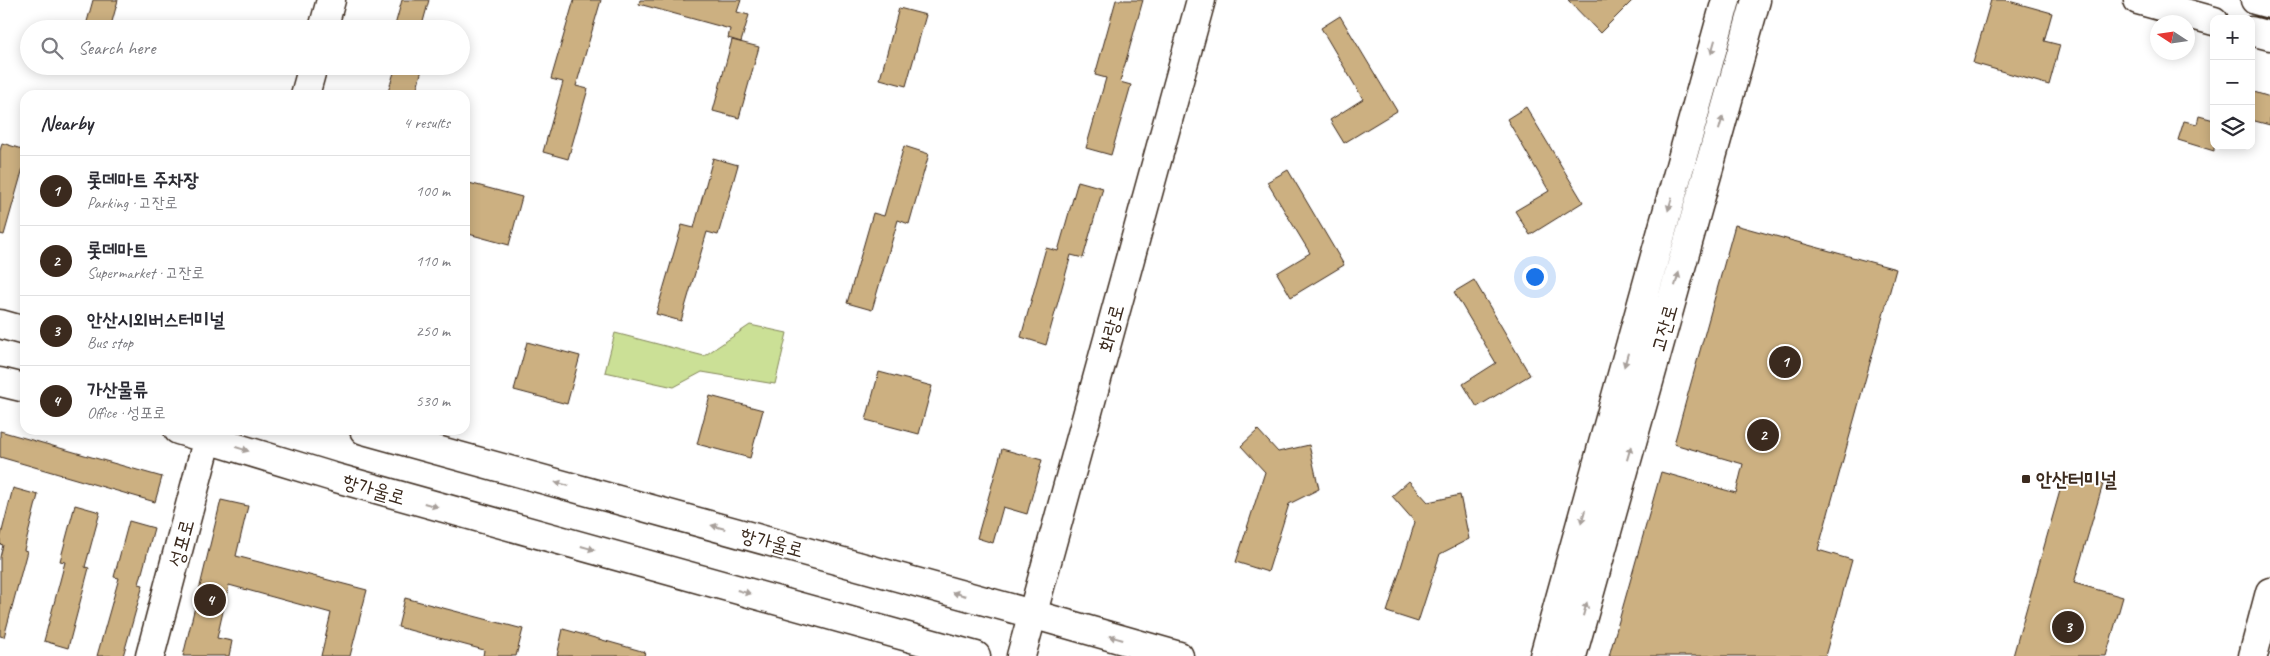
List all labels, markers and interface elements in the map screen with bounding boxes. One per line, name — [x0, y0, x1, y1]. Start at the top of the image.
north arrow — [2150, 15, 2195, 60]
map controls — [2210, 15, 2255, 150]
button: + — [2210, 15, 2255, 60]
search box — [20, 20, 470, 75]
icon: search — [38, 34, 66, 62]
text: Search here — [78, 36, 155, 60]
one-way arrow — [1709, 39, 1717, 55]
button: − — [2210, 60, 2255, 105]
button: layers — [2210, 105, 2255, 150]
text: Nearby — [40, 110, 93, 136]
text: 4 results — [403, 113, 450, 133]
one-way arrow — [1718, 115, 1726, 130]
text: 롯데마트 주차장 — [87, 168, 199, 192]
text: 1 — [52, 181, 60, 201]
text: 100 m — [416, 181, 450, 201]
text: Parking · 고잔로 — [87, 193, 178, 213]
one-way arrow — [1665, 196, 1673, 211]
text: 롯데마트 — [87, 238, 148, 262]
text: 2 — [52, 251, 60, 271]
text: 110 m — [416, 251, 450, 271]
text: Supermarket · 고잔로 — [87, 263, 204, 283]
your location — [1522, 264, 1548, 290]
one-way arrow — [1674, 272, 1682, 287]
street label: 고잔로 — [1646, 301, 1683, 355]
street label: 화랑로 — [1093, 302, 1130, 355]
text: 안산시외버스터미널 — [87, 308, 225, 332]
text: 3 — [52, 321, 60, 341]
text: 250 m — [416, 321, 450, 341]
text: Bus stop — [87, 333, 133, 353]
pin: 1 — [1769, 343, 1801, 381]
one-way arrow — [1622, 353, 1630, 368]
text: 가산물류 — [87, 378, 148, 402]
text: 4 — [52, 391, 60, 411]
text: 530 m — [416, 391, 450, 411]
text: Office · 성포로 — [87, 403, 166, 423]
pin: 2 — [1747, 416, 1779, 454]
one-way arrow — [234, 445, 249, 453]
one-way arrow — [1625, 445, 1633, 460]
place label: 안산터미널 — [2036, 467, 2117, 492]
street label: 항가울로 — [339, 469, 408, 510]
marker: 안산터미널 — [2020, 473, 2032, 485]
one-way arrow — [554, 480, 569, 488]
one-way arrow — [424, 501, 439, 509]
one-way arrow — [1578, 509, 1586, 524]
street label: 성포로 — [163, 517, 200, 570]
street label: 항가울로 — [738, 522, 806, 563]
one-way arrow — [711, 523, 726, 531]
one-way arrow — [580, 544, 595, 552]
pin: 4 — [194, 581, 226, 619]
one-way arrow — [737, 588, 752, 596]
one-way arrow — [952, 589, 967, 597]
one-way arrow — [1581, 601, 1589, 617]
pin: 3 — [2052, 608, 2084, 646]
one-way arrow — [1108, 633, 1123, 641]

